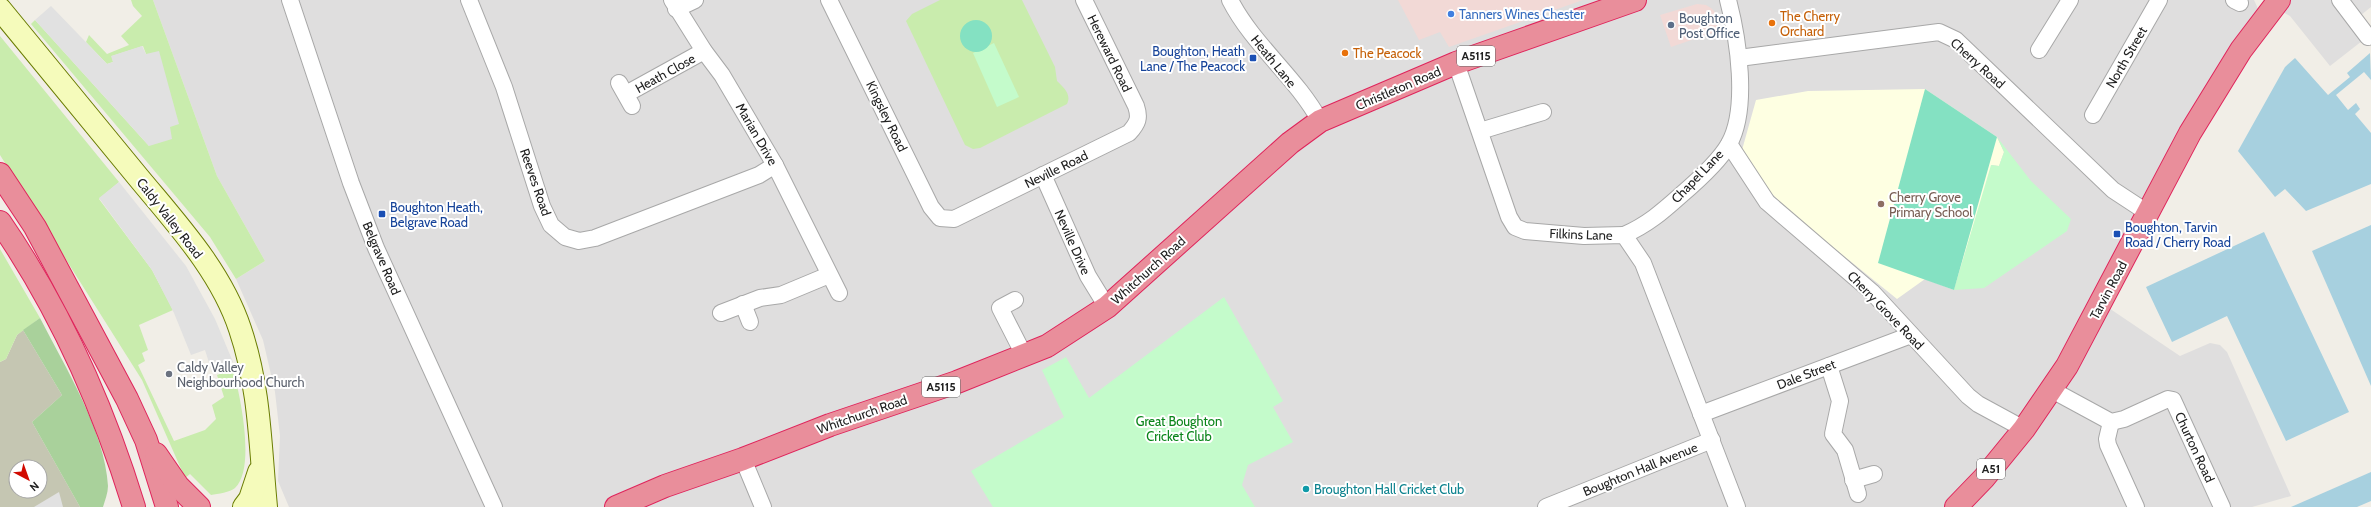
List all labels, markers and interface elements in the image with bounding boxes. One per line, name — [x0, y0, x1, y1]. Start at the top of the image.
place label: Tanners Wines Chester — [1459, 6, 1585, 22]
place label: The Cherry Orchard — [1780, 8, 1840, 39]
marker: Tanners Wines Chester — [1446, 9, 1456, 19]
place label: Boughton Post Office — [1679, 10, 1740, 41]
street label: Hereward Road — [1084, 12, 1136, 94]
marker: The Cherry Orchard — [1767, 18, 1777, 28]
marker: Boughton Post Office — [1666, 20, 1676, 30]
street label: North Street — [2102, 23, 2150, 90]
street label: Heath Lane — [1248, 32, 1300, 91]
street label: Cherry Road — [1948, 34, 2008, 92]
place label: Boughton, Heath Lane / The Peacock — [1140, 43, 1245, 74]
place label: The Peacock — [1353, 45, 1422, 61]
road number: A5115 — [1457, 46, 1495, 66]
marker: The Peacock — [1340, 48, 1350, 58]
street label: Heath Close — [632, 50, 698, 96]
marker: Boughton, Heath Lane / The Peacock — [1248, 53, 1258, 63]
street label: Christleton Road — [1353, 63, 1443, 113]
street label: Kingsley Road — [863, 78, 911, 154]
street label: Marian Drive — [733, 100, 781, 168]
street label: Reeves Road — [517, 146, 555, 218]
street label: Chapel Lane — [1668, 146, 1727, 206]
street label: Neville Road — [1022, 147, 1090, 191]
street label: Caldy Valley Road — [134, 174, 206, 262]
place label: Cherry Grove Primary School — [1889, 189, 1972, 220]
place label: Boughton Heath, Belgrave Road — [390, 199, 483, 230]
marker: Cherry Grove Primary School — [1876, 199, 1886, 209]
street label: Neville Drive — [1052, 207, 1095, 277]
marker: Boughton Heath, Belgrave Road — [377, 209, 387, 219]
street label: Belgrave Road — [359, 219, 405, 297]
place label: Boughton, Tarvin Road / Cherry Road — [2125, 219, 2231, 250]
street label: Filkins Lane — [1549, 225, 1613, 243]
marker: Boughton, Tarvin Road / Cherry Road — [2112, 229, 2122, 239]
street label: Whitchurch Road — [1108, 233, 1188, 307]
street label: Tarvin Road — [2086, 258, 2130, 322]
street label: Cherry Grove Road — [1844, 267, 1928, 353]
street label: Dale Street — [1774, 355, 1838, 393]
place label: Caldy Valley Neighbourhood Church — [177, 359, 304, 390]
marker: Caldy Valley Neighbourhood Church — [164, 369, 174, 379]
road number: A5115 — [922, 377, 960, 397]
street label: Whitchurch Road — [815, 391, 909, 437]
street label: Churton Road — [2172, 409, 2218, 485]
park label: Great Boughton Cricket Club — [1136, 413, 1222, 444]
street label: Boughton Hall Avenue — [1580, 439, 1700, 499]
north arrow — [8, 459, 48, 499]
road number: A51 — [1977, 459, 2005, 479]
text: N — [27, 479, 42, 494]
place label: Broughton Hall Cricket Club — [1314, 481, 1464, 497]
marker: Broughton Hall Cricket Club — [1301, 484, 1311, 494]

